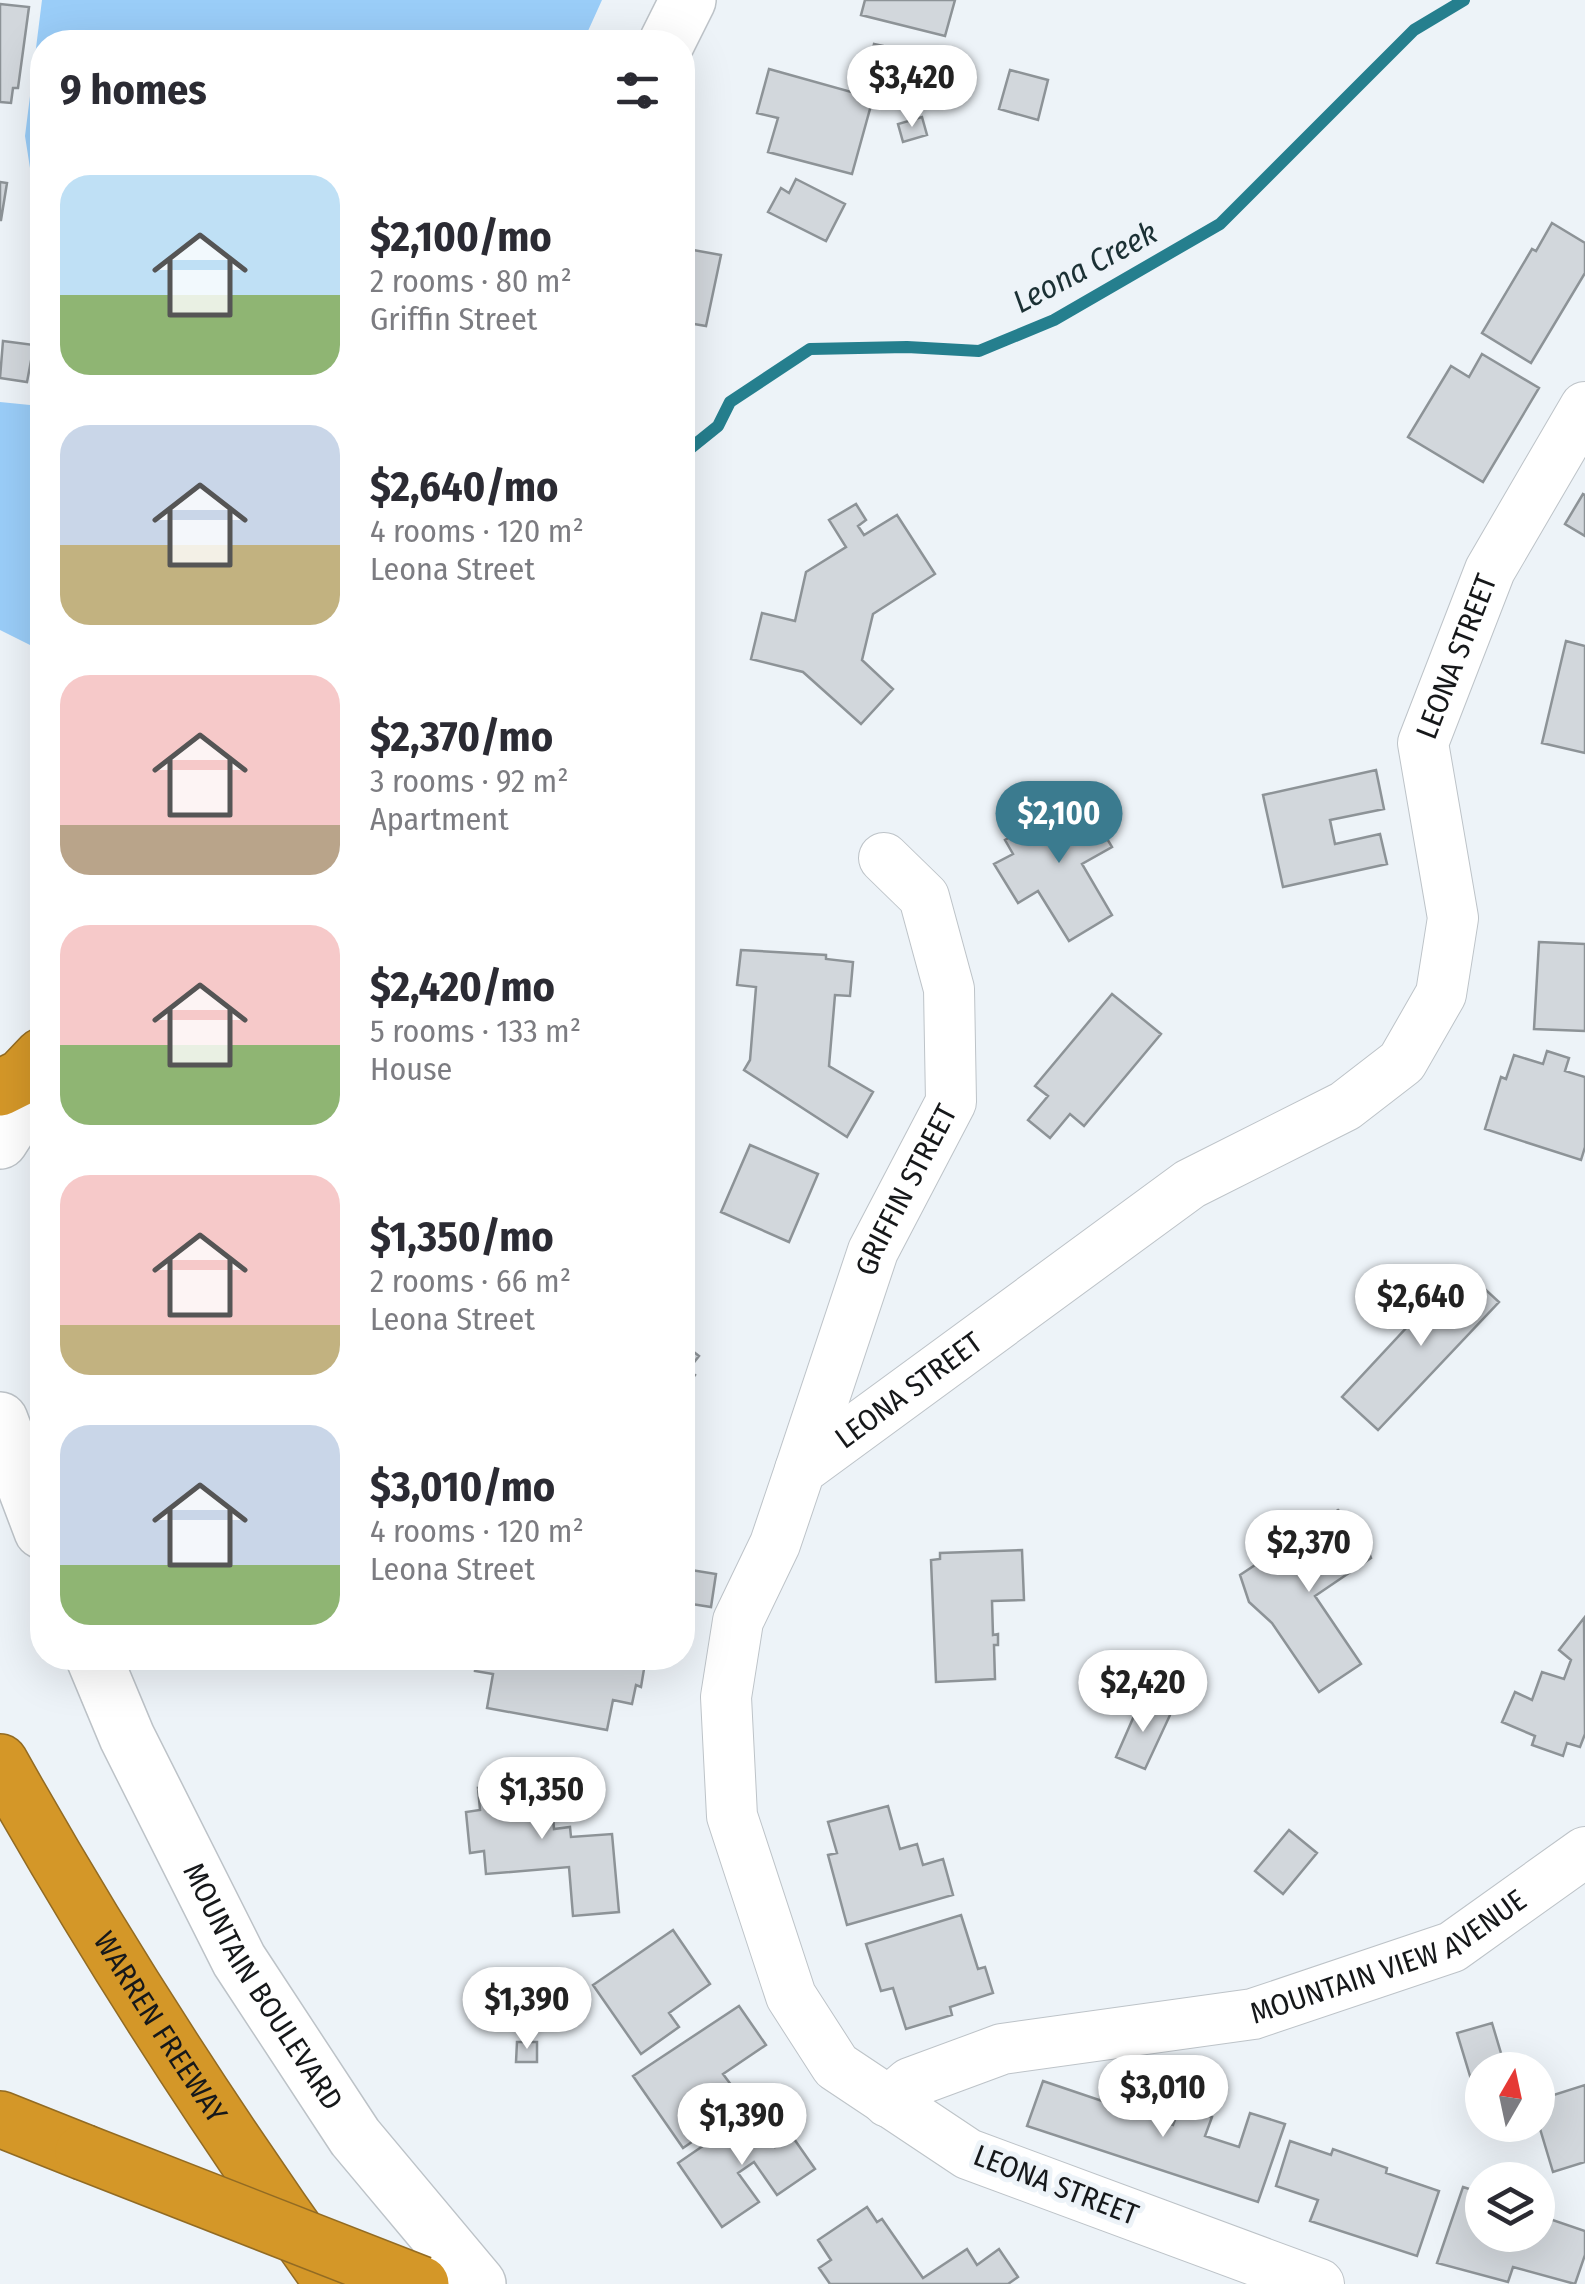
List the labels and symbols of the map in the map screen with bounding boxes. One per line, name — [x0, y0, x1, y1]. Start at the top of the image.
pin: $3,420 — [831, 45, 993, 130]
water label: Leona Creek — [1006, 213, 1164, 321]
street label: LEONA STREET — [1408, 569, 1505, 744]
pin: $2,100 — [978, 781, 1140, 866]
street label: GRIFFIN STREET — [848, 1098, 965, 1280]
pin: $2,640 — [1340, 1264, 1502, 1349]
street label: LEONA STREET — [828, 1324, 989, 1456]
pin: $2,370 — [1228, 1510, 1390, 1595]
pin: $2,420 — [1062, 1650, 1224, 1735]
pin: $1,350 — [461, 1757, 623, 1842]
street label: MOUNTAIN BOULEVARD — [175, 1857, 350, 2117]
street label: MOUNTAIN VIEW AVENUE — [1246, 1882, 1533, 2032]
street label: WARREN FREEWAY — [86, 1925, 235, 2130]
pin: $1,390 — [446, 1967, 608, 2052]
north arrow — [1465, 2052, 1555, 2142]
pin: $3,010 — [1082, 2055, 1244, 2140]
pin: $1,390 — [661, 2083, 823, 2168]
street label: LEONA STREET — [969, 2137, 1143, 2233]

